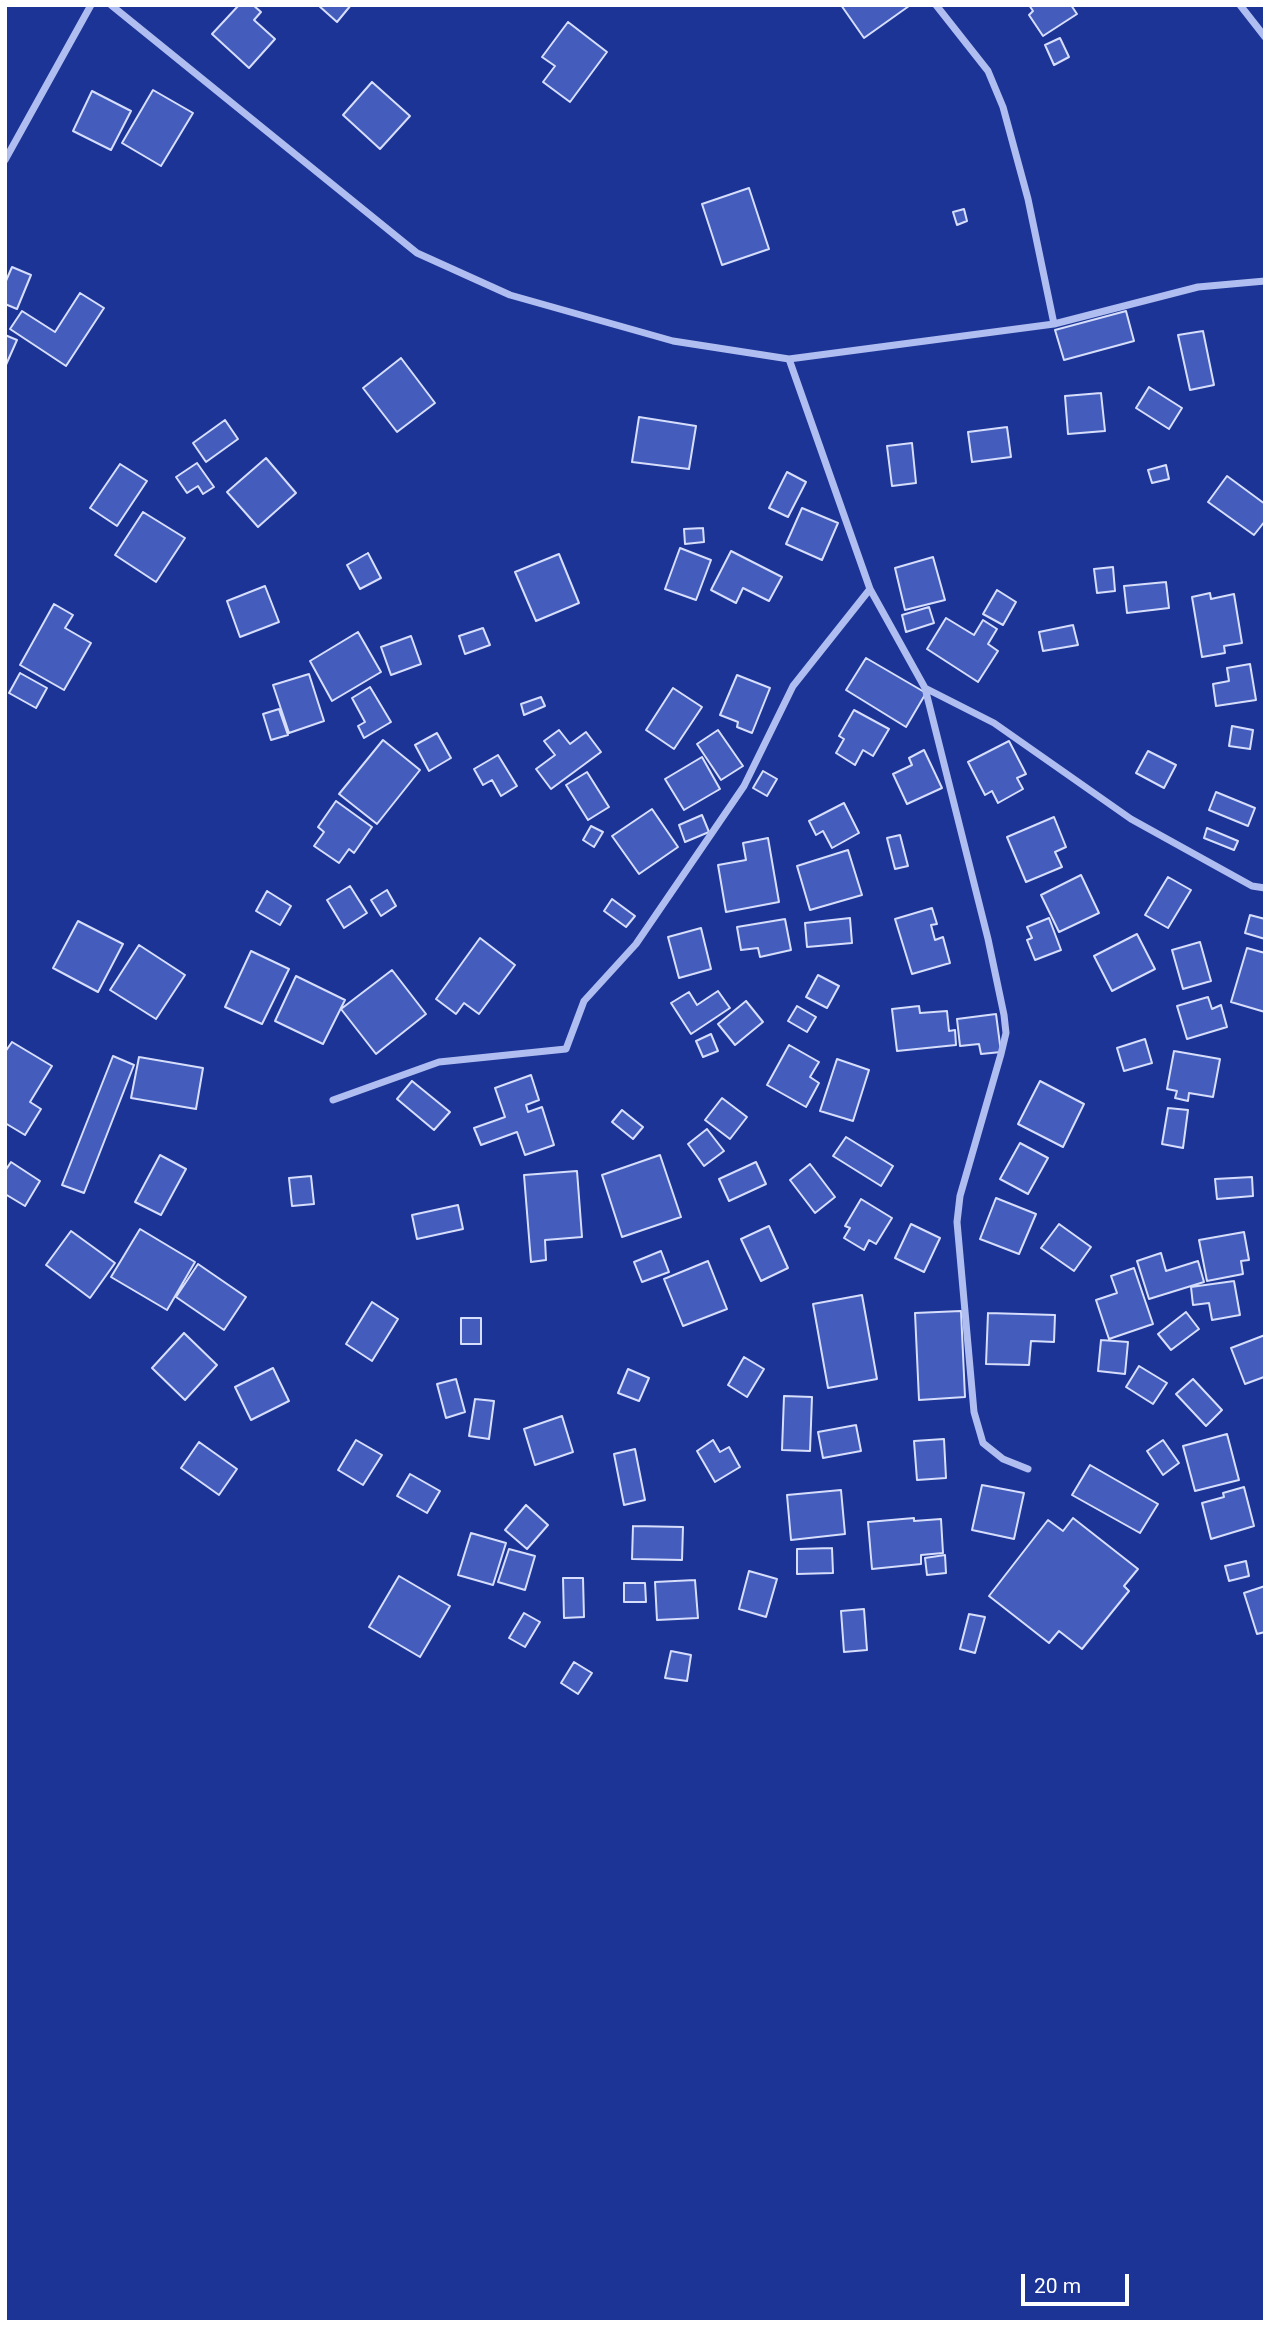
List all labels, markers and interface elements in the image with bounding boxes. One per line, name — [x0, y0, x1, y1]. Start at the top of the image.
scale bar — [1025, 2260, 1134, 2304]
text: 20 m — [1034, 2274, 1081, 2298]

